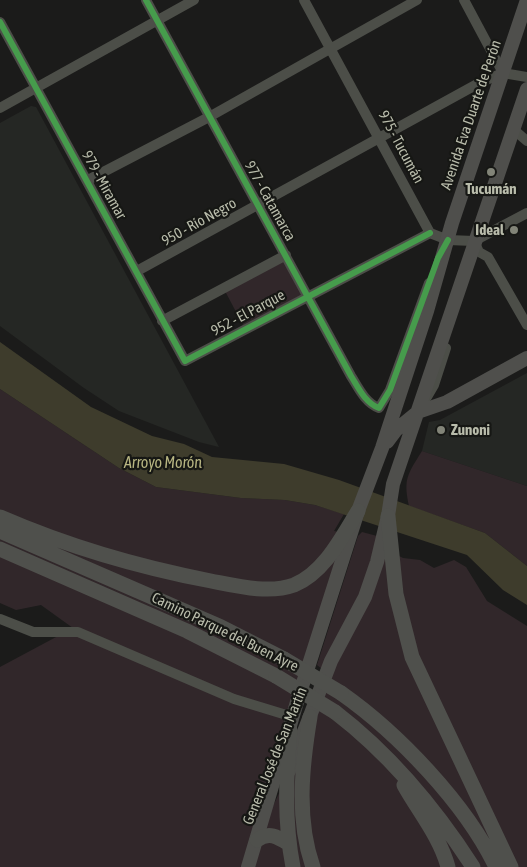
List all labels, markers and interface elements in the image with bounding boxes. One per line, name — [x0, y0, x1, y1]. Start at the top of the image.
street label: Avenida Eva Duarte de Perón — [437, 38, 505, 192]
street label: 975 - Tucumán — [374, 107, 428, 187]
street label: 979 - Miramar — [78, 147, 130, 223]
street label: 977 - Catamarca — [241, 158, 299, 244]
marker: Tucumán — [485, 166, 497, 178]
place label: Tucumán — [466, 180, 516, 198]
street label: 950 - Río Negro — [158, 194, 240, 250]
place label: Ideal — [475, 221, 504, 239]
marker: Ideal — [508, 224, 520, 236]
street label: 952 - El Parque — [208, 286, 288, 340]
place label: Zunoni — [451, 421, 490, 439]
marker: Zunoni — [435, 424, 447, 436]
water label: Arroyo Morón — [124, 453, 202, 473]
street label: Camino Parque del Buen Ayre — [149, 589, 301, 675]
street label: General José de San Martín — [239, 685, 311, 827]

